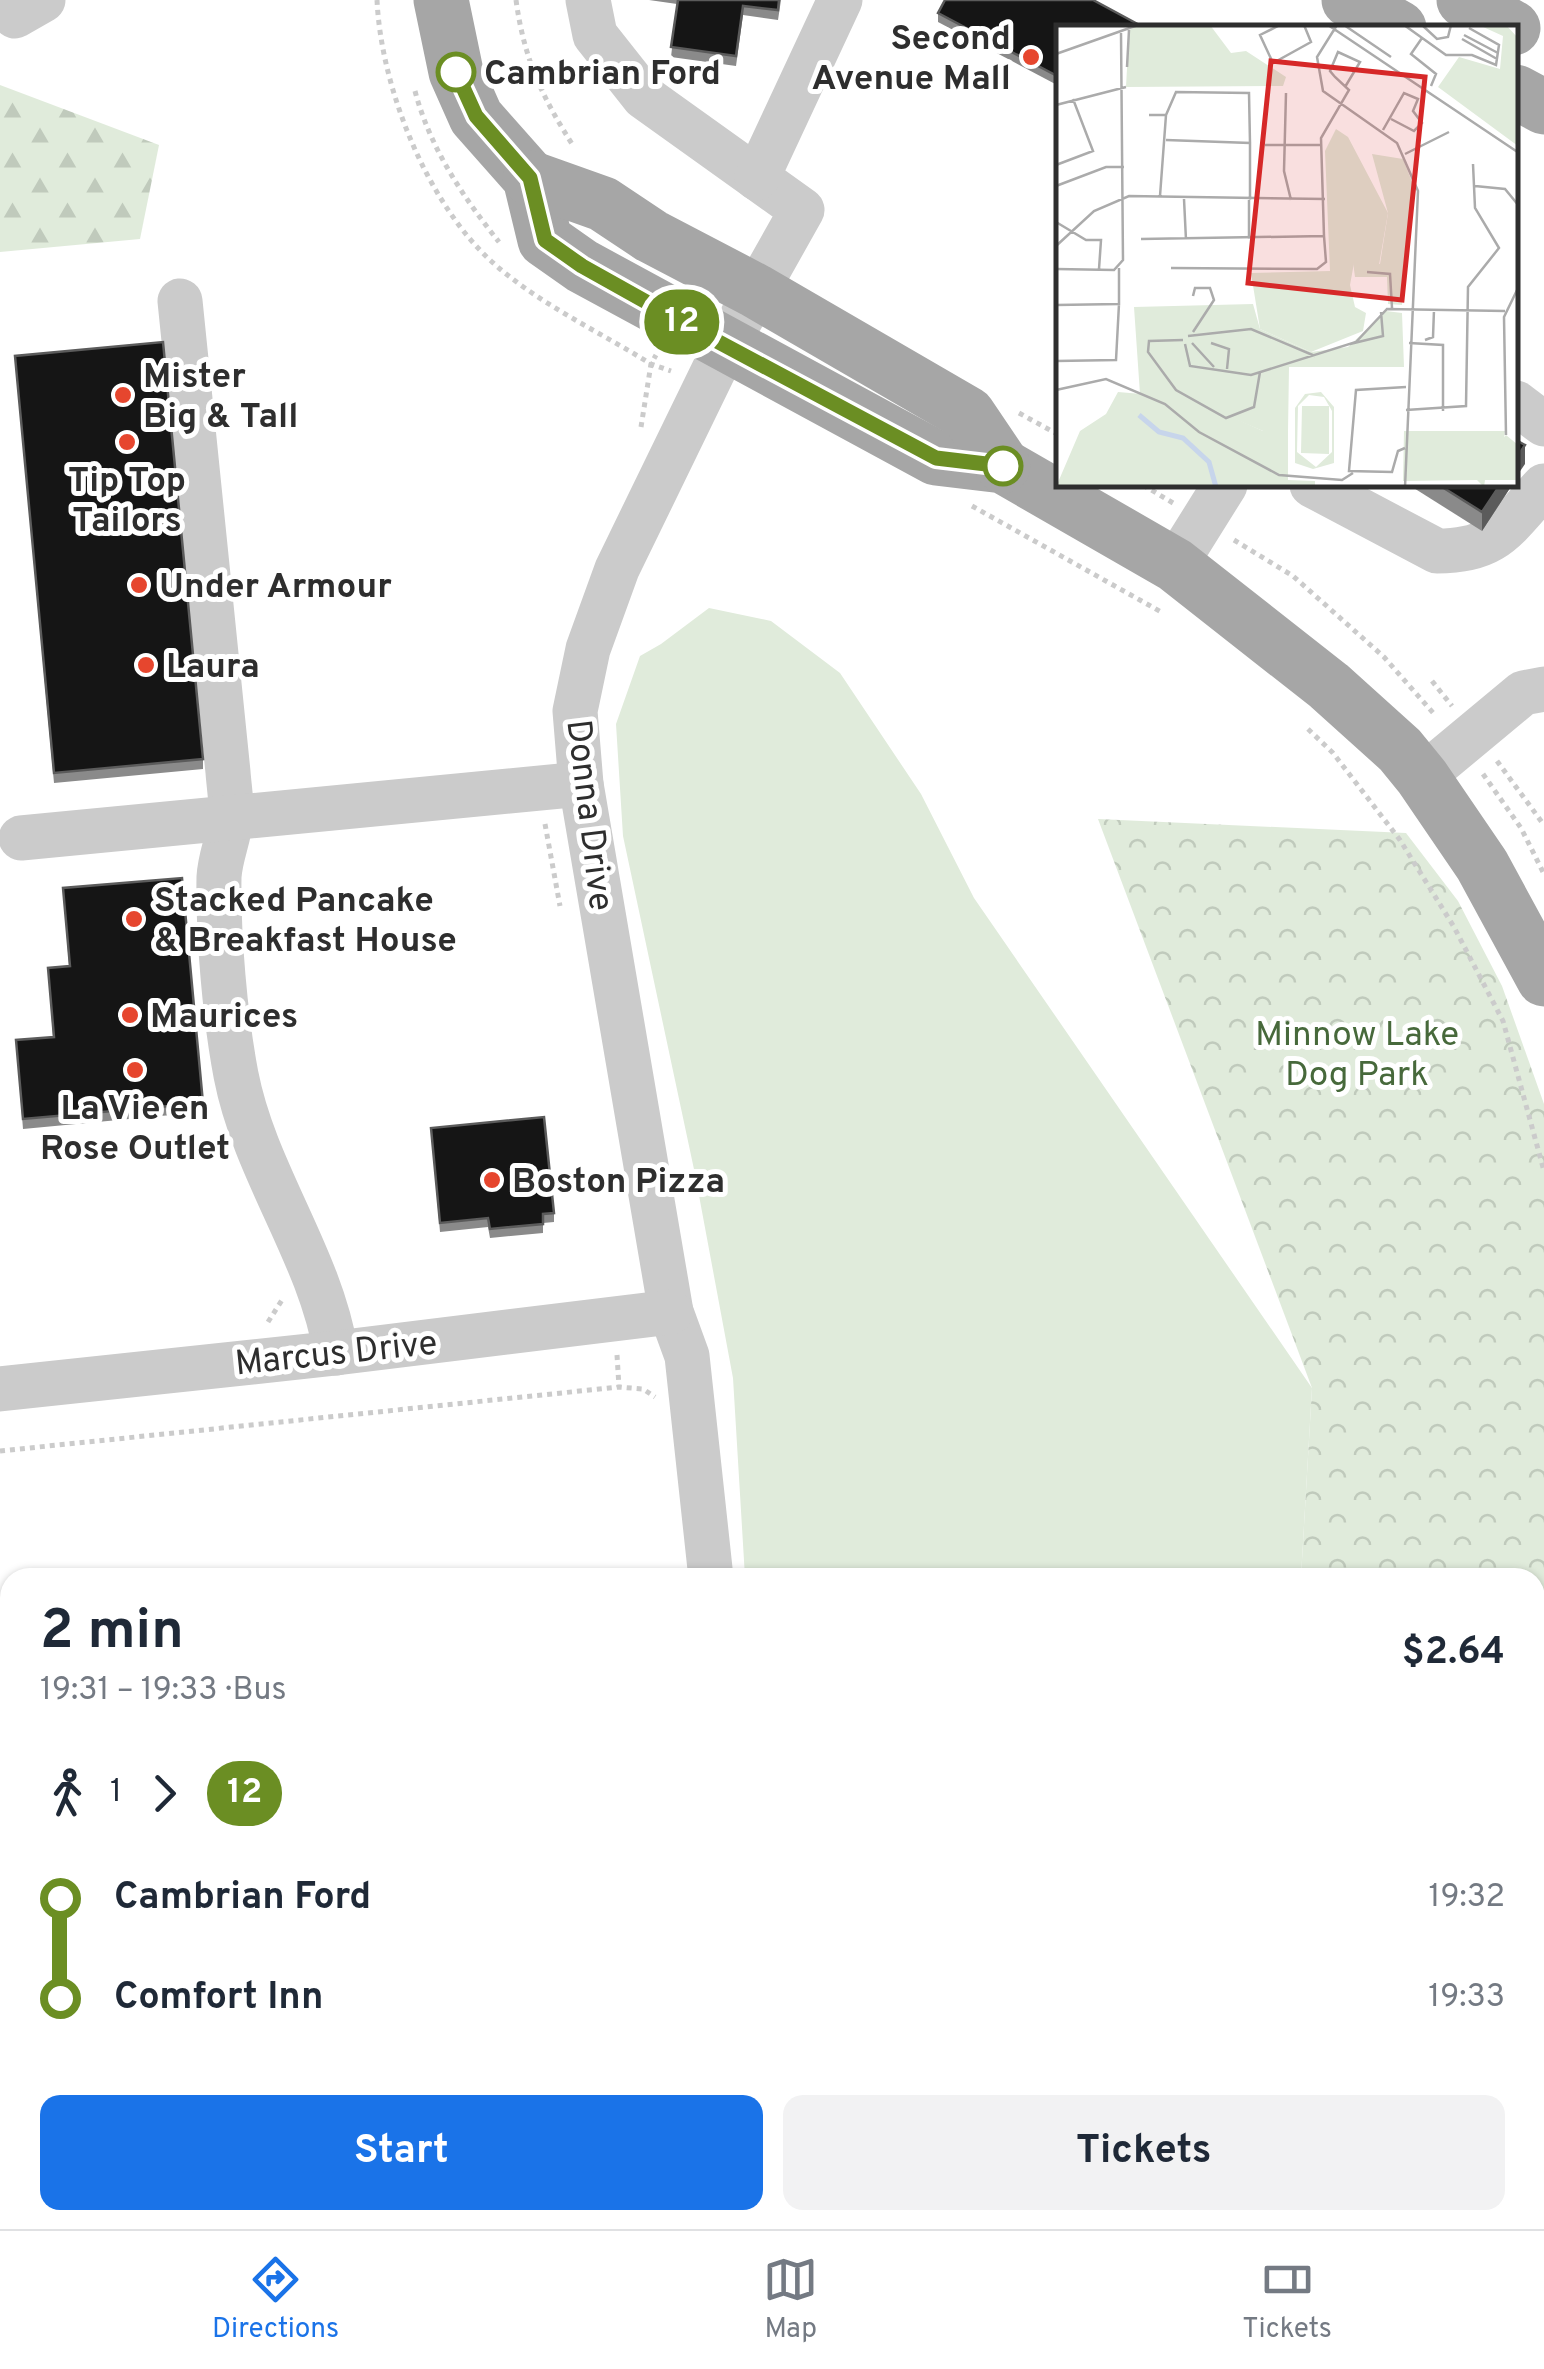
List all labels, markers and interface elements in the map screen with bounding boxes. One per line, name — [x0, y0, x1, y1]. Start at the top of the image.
place label: Second Avenue Mall — [812, 18, 1011, 102]
inset map — [1056, 25, 1519, 488]
marker: Second Avenue Mall — [1020, 46, 1042, 68]
marker: Cambrian Ford — [437, 53, 475, 91]
place label: Cambrian Ford — [484, 53, 721, 97]
line badge: 12 — [637, 290, 727, 354]
text: 12 — [664, 300, 700, 344]
place label: Mister Big & Tall — [143, 356, 298, 440]
marker: Mister Big & Tall — [112, 384, 134, 406]
marker: Tip Top Tailors — [116, 431, 138, 453]
unlabelled marker — [984, 447, 1022, 485]
place label: Tip Top Tailors — [68, 460, 186, 544]
place label: Under Armour — [159, 566, 392, 610]
marker: Under Armour — [128, 574, 150, 596]
place label: Laura — [166, 646, 260, 690]
marker: Laura — [135, 654, 157, 676]
street label: Donna Drive — [554, 717, 622, 914]
place label: Stacked Pancake & Breakfast House — [154, 880, 457, 964]
marker: Stacked Pancake & Breakfast House — [123, 908, 145, 930]
place label: Maurices — [150, 996, 298, 1040]
marker: Maurices — [119, 1004, 141, 1026]
park label: Minnow Lake Dog Park — [1255, 1014, 1459, 1098]
marker: La Vie en Rose Outlet — [124, 1059, 146, 1081]
place label: La Vie en Rose Outlet — [40, 1088, 230, 1172]
place label: Boston Pizza — [512, 1161, 725, 1205]
marker: Boston Pizza — [481, 1169, 503, 1191]
street label: Marcus Drive — [233, 1322, 440, 1387]
text: 2 min — [40, 1598, 184, 1668]
text: $2.64 — [1402, 1629, 1505, 1678]
text: 19:31 – 19:33 · Bus — [40, 1671, 287, 1711]
icon: walk — [40, 1766, 95, 1821]
icon: forward — [137, 1766, 192, 1821]
text: 12 — [227, 1771, 262, 1815]
text: 1 — [110, 1773, 122, 1813]
text: Cambrian Ford — [114, 1874, 371, 1923]
text: 19:32 — [1429, 1878, 1505, 1918]
text: Comfort Inn — [114, 1974, 324, 2023]
text: 19:33 — [1428, 1978, 1505, 2018]
button: Start — [40, 2095, 763, 2210]
button: Tickets — [783, 2095, 1505, 2210]
tab: Directions — [212, 2252, 339, 2348]
tab: Map — [763, 2252, 818, 2348]
tab: Tickets — [1242, 2252, 1332, 2348]

